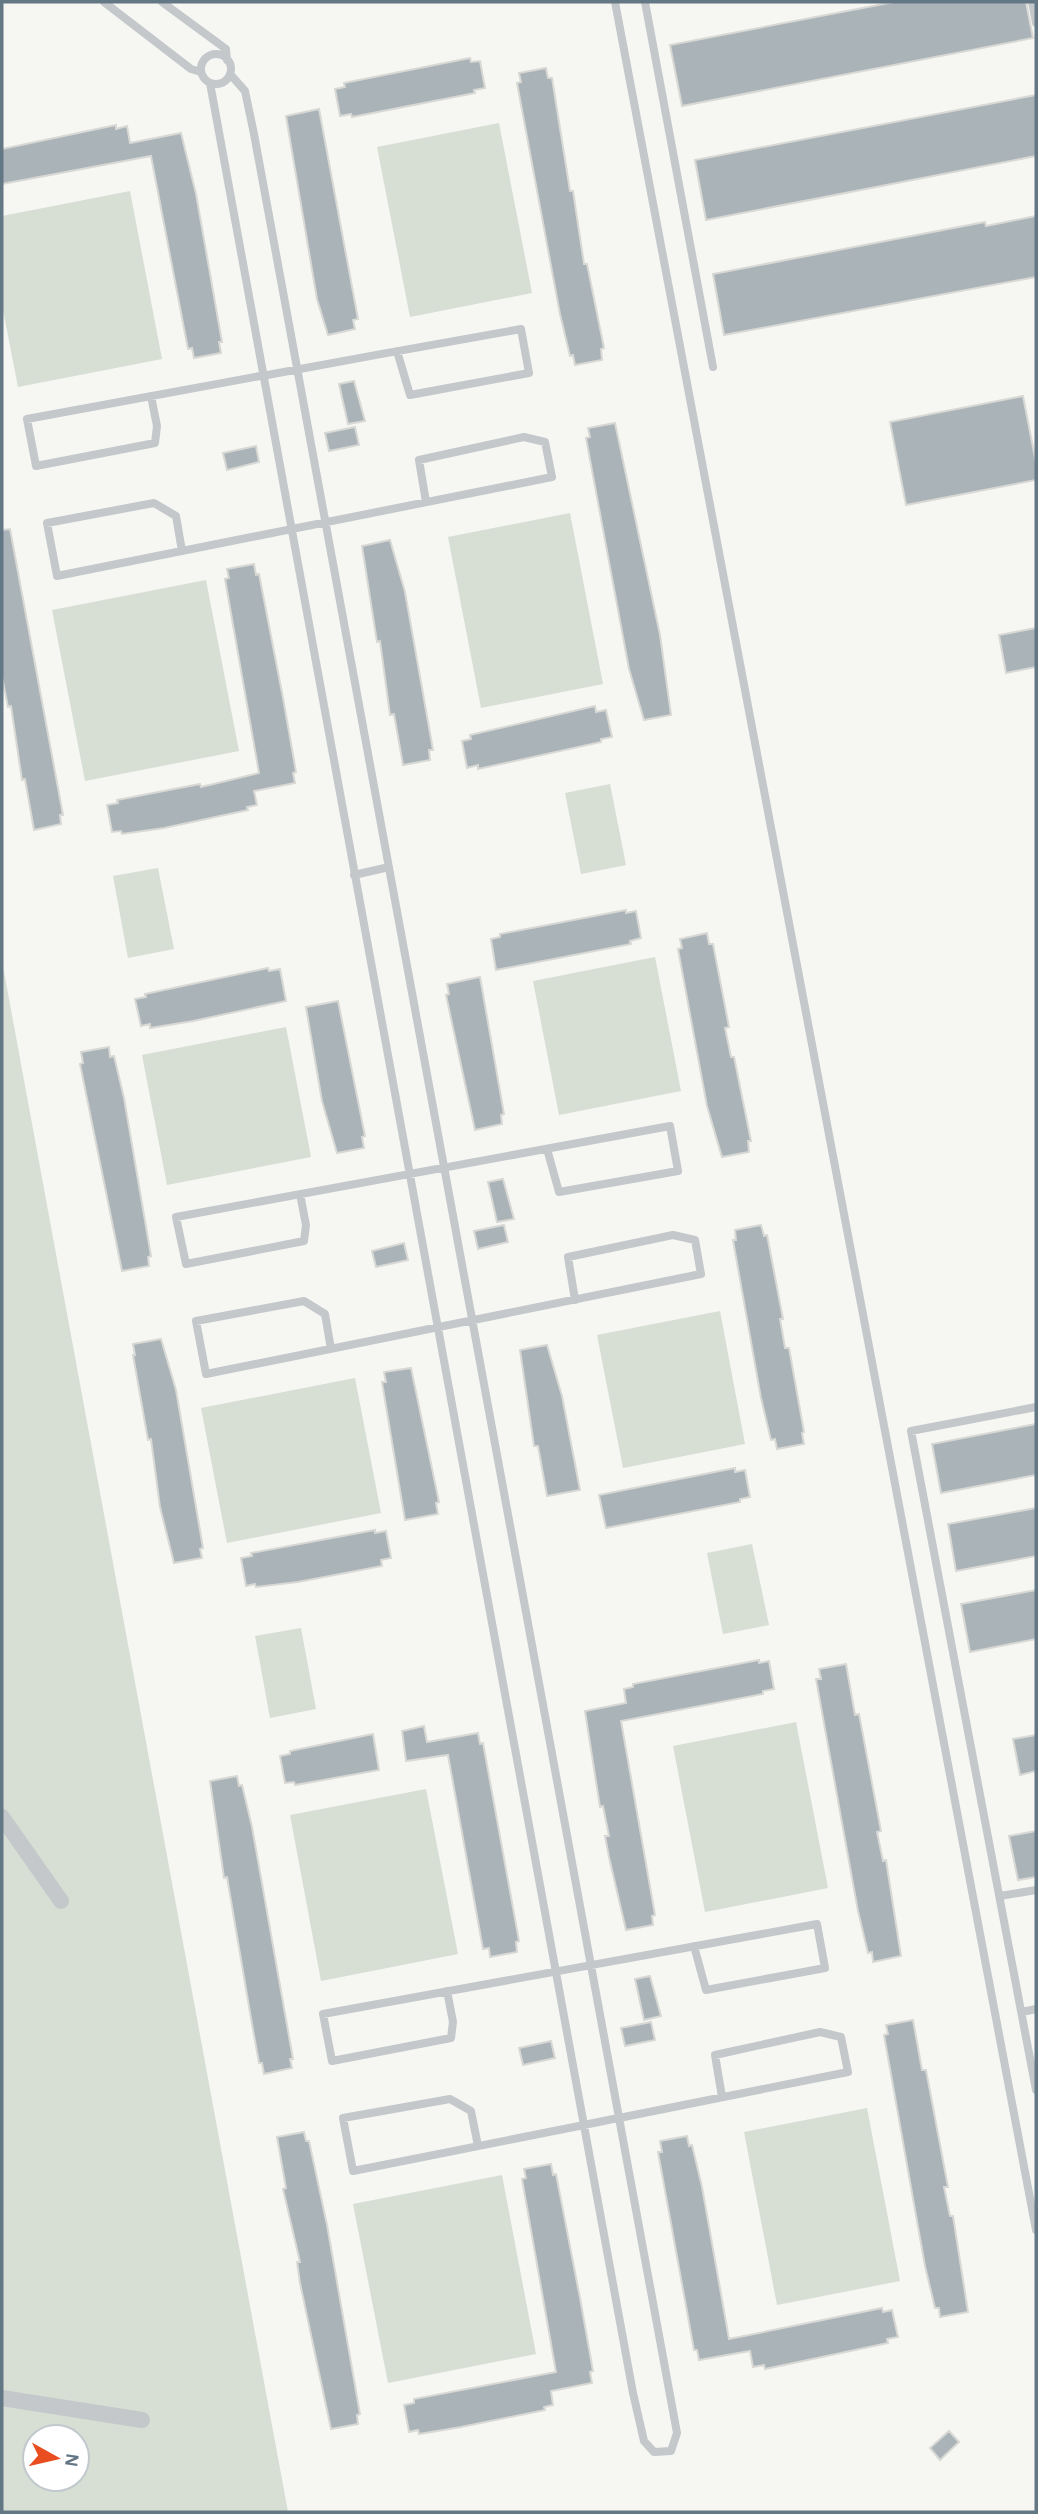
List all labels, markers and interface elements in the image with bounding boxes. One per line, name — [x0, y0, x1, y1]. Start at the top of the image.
north arrow — [21, 2423, 91, 2493]
text: N — [61, 2452, 82, 2468]

